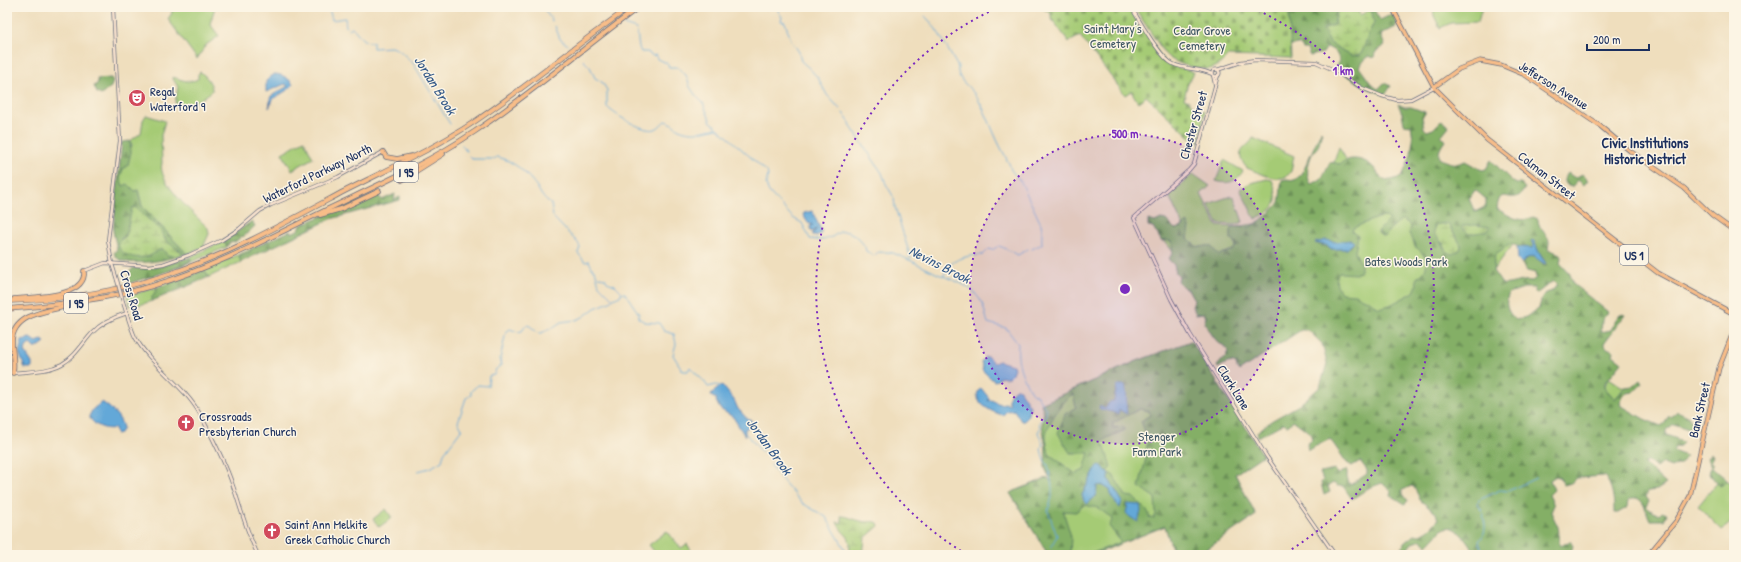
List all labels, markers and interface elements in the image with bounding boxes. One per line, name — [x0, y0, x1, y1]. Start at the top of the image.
park label: Saint Mary's Cemetery — [1084, 19, 1142, 52]
park label: Cedar Grove Cemetery — [1173, 21, 1231, 54]
scale bar — [1587, 26, 1649, 52]
text: 200 m — [1593, 31, 1620, 48]
water label: Jordan Brook — [410, 52, 462, 119]
street label: Jefferson Avenue — [1516, 56, 1592, 114]
text: 1 km — [1333, 62, 1353, 79]
place label: Regal Waterford 9 — [150, 82, 206, 115]
theatre icon: Regal Waterford 9 — [127, 88, 147, 108]
street label: Chester Street — [1175, 88, 1212, 161]
text: 500 m — [1112, 125, 1138, 142]
district label: Civic Institutions Historic District — [1602, 133, 1689, 168]
street label: Waterford Parkway North — [259, 139, 375, 207]
street label: Colman Street — [1514, 147, 1580, 204]
road number: I 95 — [394, 162, 418, 182]
water label: Nevins Brook — [906, 240, 975, 288]
road number: US 1 — [1620, 245, 1648, 265]
park label: Bates Woods Park — [1365, 252, 1448, 270]
street label: Cross Road — [116, 268, 148, 322]
centre of rings — [1118, 282, 1132, 296]
road number: I 95 — [64, 293, 88, 313]
street label: Clark Lane — [1213, 361, 1255, 413]
street label: Bank Street — [1684, 380, 1714, 439]
place label: Crossroads Presbyterian Church — [199, 407, 297, 440]
church icon: Crossroads Presbyterian Church — [176, 413, 196, 433]
water label: Jordan Brook — [743, 414, 798, 479]
park label: Stenger Farm Park — [1132, 427, 1182, 460]
place label: Saint Ann Melkite Greek Catholic Church — [285, 515, 391, 548]
church icon: Saint Ann Melkite Greek Catholic Church — [262, 521, 282, 541]

